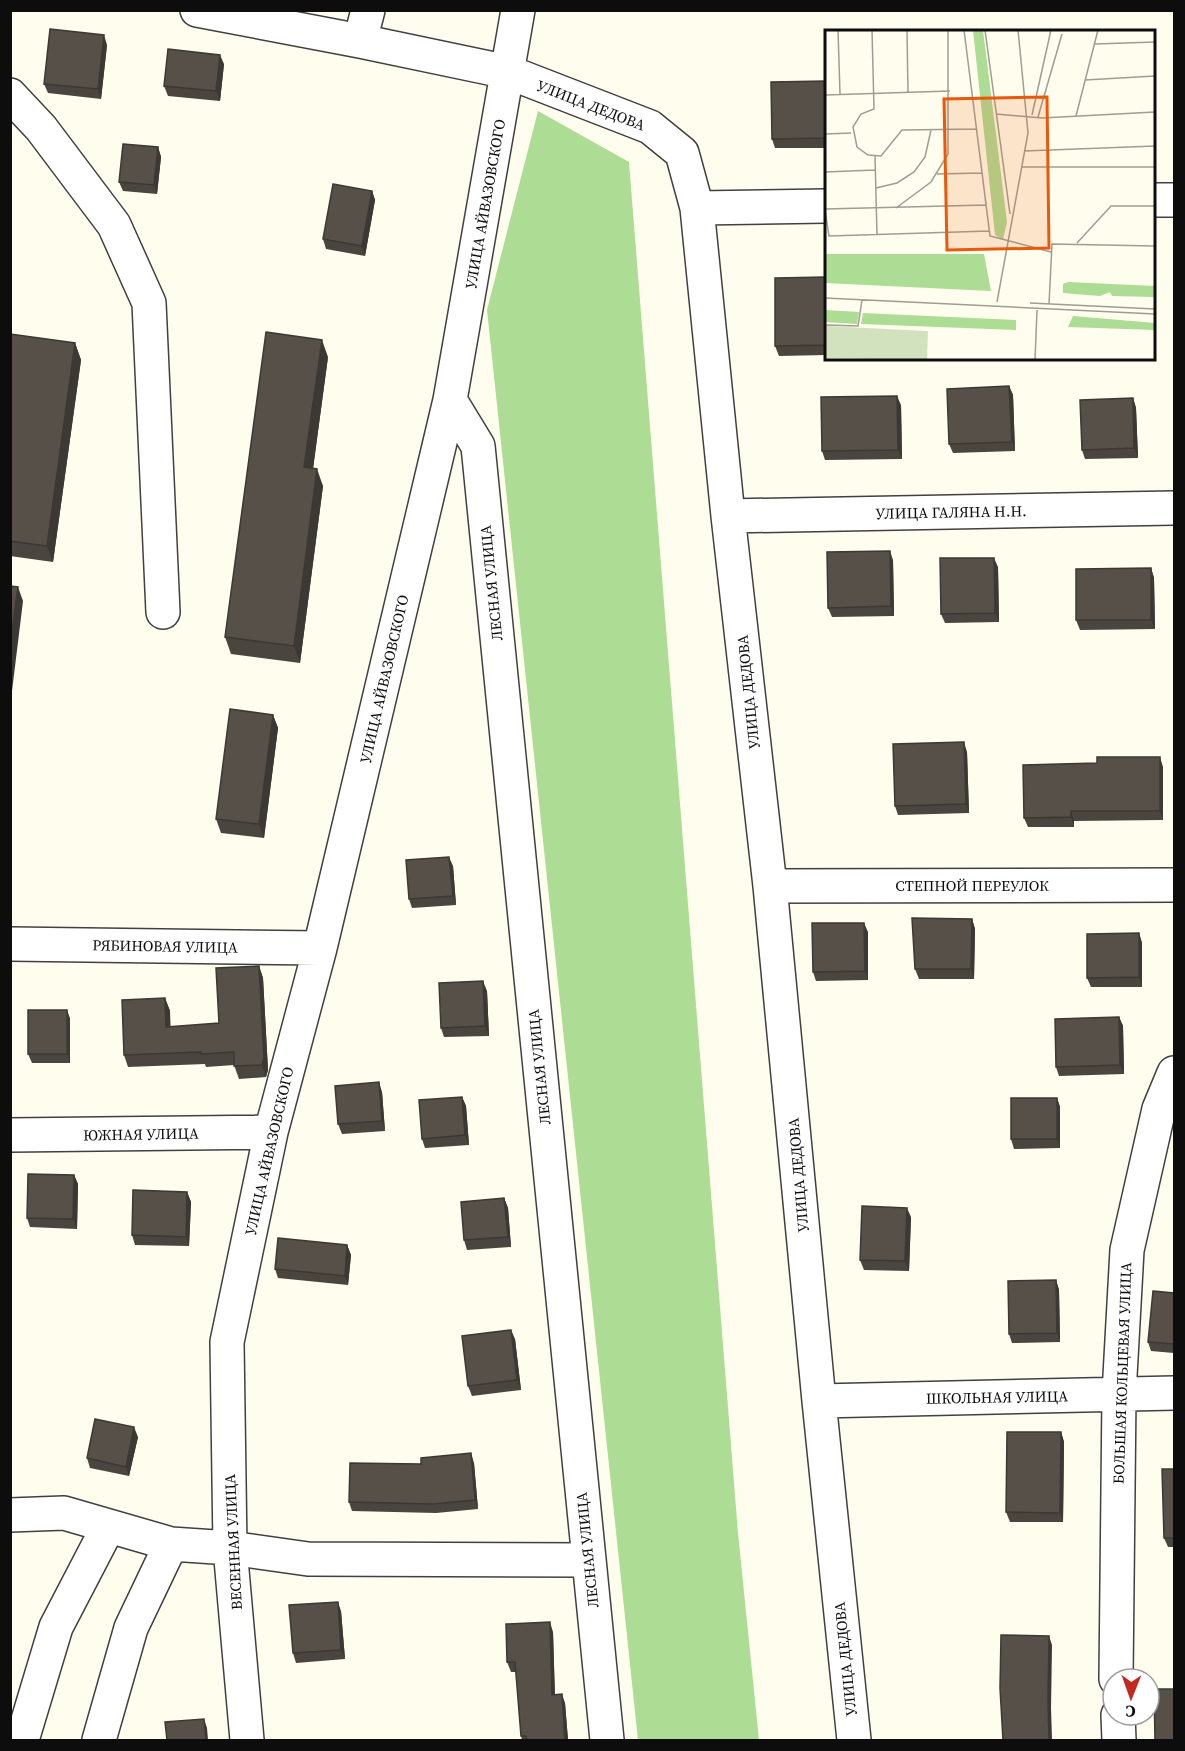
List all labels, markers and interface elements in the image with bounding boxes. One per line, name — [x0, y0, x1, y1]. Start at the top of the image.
inset map — [825, 30, 1155, 360]
street label: УЛИЦА ДЕДОВА — [534, 75, 648, 135]
street label: УЛИЦА АЙВАЗОВСКОГО — [460, 117, 510, 291]
street label: УЛИЦА ГАЛЯНА Н.Н. — [875, 500, 1027, 524]
street label: ЛЕСНАЯ УЛИЦА — [474, 524, 508, 642]
street label: УЛИЦА АЙВАЗОВСКОГО — [354, 593, 414, 765]
street label: УЛИЦА ДЕДОВА — [732, 634, 764, 750]
street label: СТЕПНОЙ ПЕРЕУЛОК — [895, 875, 1049, 896]
street label: РЯБИНОВАЯ УЛИЦА — [92, 934, 238, 958]
street label: ЛЕСНАЯ УЛИЦА — [522, 1008, 556, 1126]
street label: УЛИЦА АЙВАЗОВСКОГО — [239, 1065, 299, 1237]
street label: УЛИЦА ДЕДОВА — [783, 1117, 813, 1233]
street label: ЮЖНАЯ УЛИЦА — [83, 1122, 199, 1146]
street label: БОЛЬШАЯ КОЛЬЦЕВАЯ УЛИЦА — [1108, 1262, 1136, 1484]
street label: ШКОЛЬНАЯ УЛИЦА — [926, 1385, 1068, 1409]
street label: ВЕСЕННАЯ УЛИЦА — [219, 1473, 247, 1610]
street label: ЛЕСНАЯ УЛИЦА — [570, 1491, 604, 1609]
street label: УЛИЦА ДЕДОВА — [829, 1601, 861, 1717]
north arrow — [1101, 1667, 1161, 1727]
text: С — [1126, 1701, 1136, 1723]

